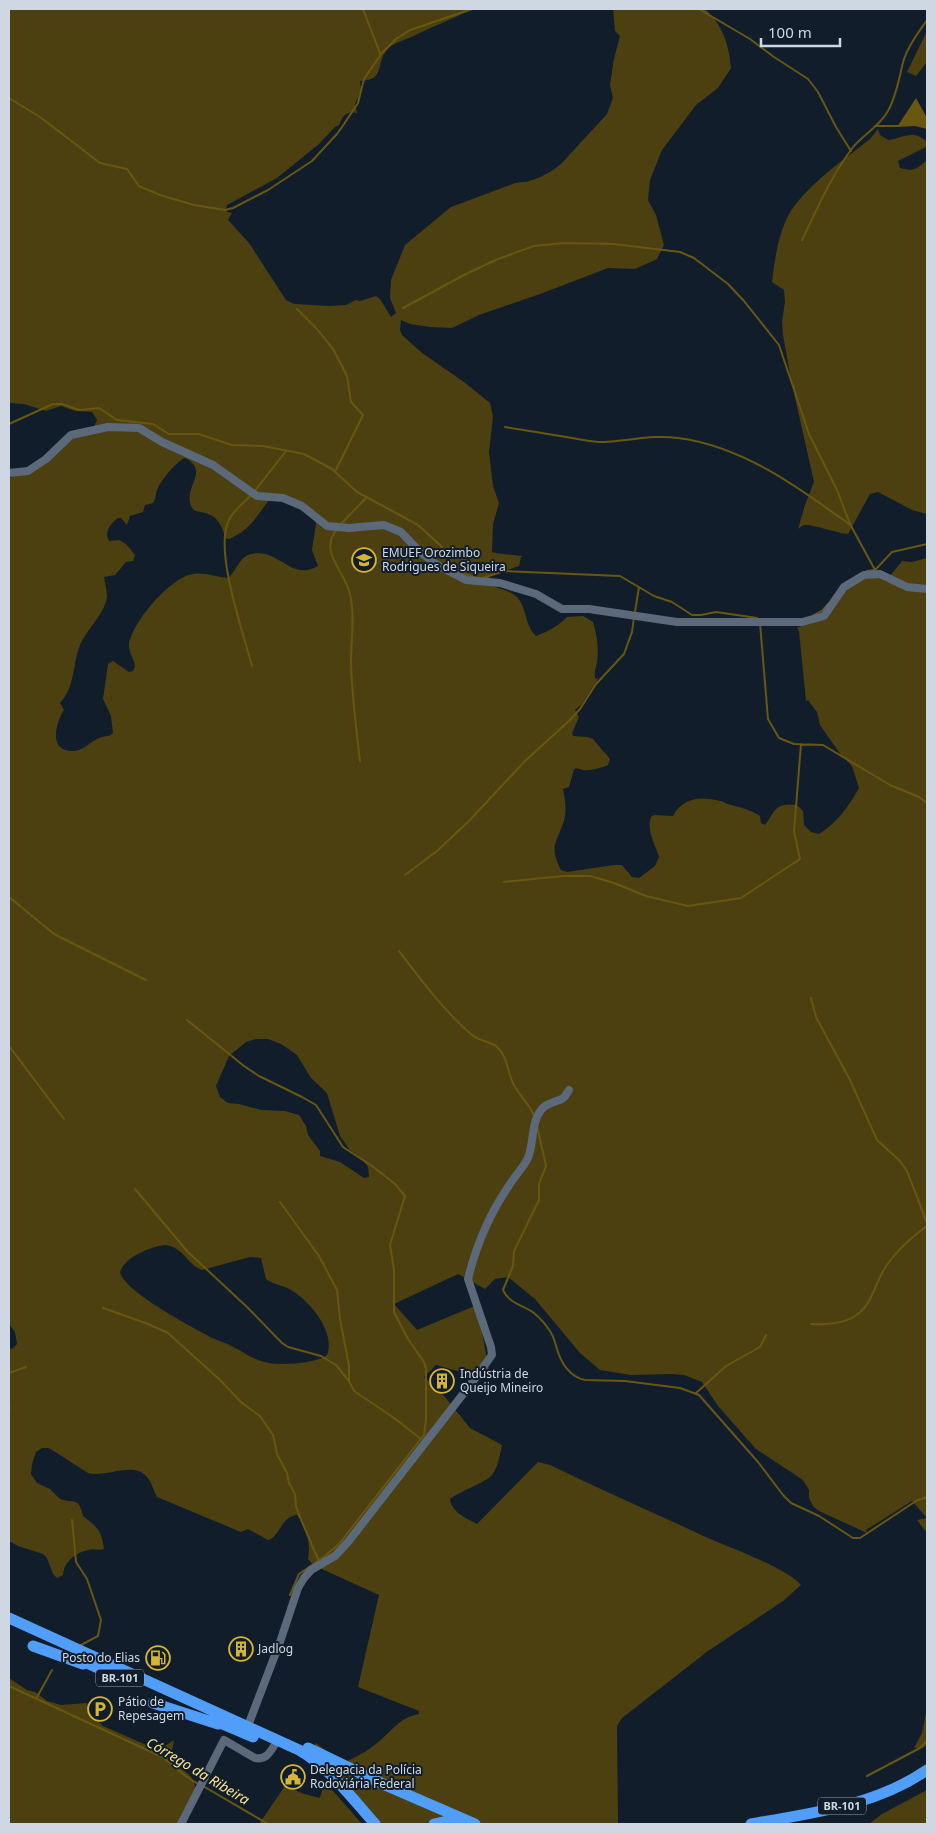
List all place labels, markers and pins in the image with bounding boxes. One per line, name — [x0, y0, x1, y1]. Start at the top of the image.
place label: EMUEF Orozimbo Rodrigues de Siqueira — [382, 544, 506, 575]
school or university icon: EMUEF Orozimbo Rodrigues de Siqueira — [351, 547, 377, 573]
place label: Indústria de Queijo Mineiro — [460, 1365, 543, 1396]
building icon: Indústria de Queijo Mineiro — [429, 1368, 455, 1394]
building icon: Jadlog — [228, 1636, 254, 1662]
place label: Jadlog — [257, 1640, 293, 1657]
fuel station icon: Posto do Elias — [145, 1645, 171, 1671]
place label: Posto do Elias — [62, 1649, 140, 1666]
place label: Pátio de Repesagem — [118, 1693, 184, 1724]
parking icon: Pátio de Repesagem — [87, 1696, 113, 1722]
place label: Delegacia da Polícia Rodoviária Federal — [310, 1761, 422, 1792]
public building icon: Delegacia da Polícia Rodoviária Federal — [280, 1764, 306, 1790]

